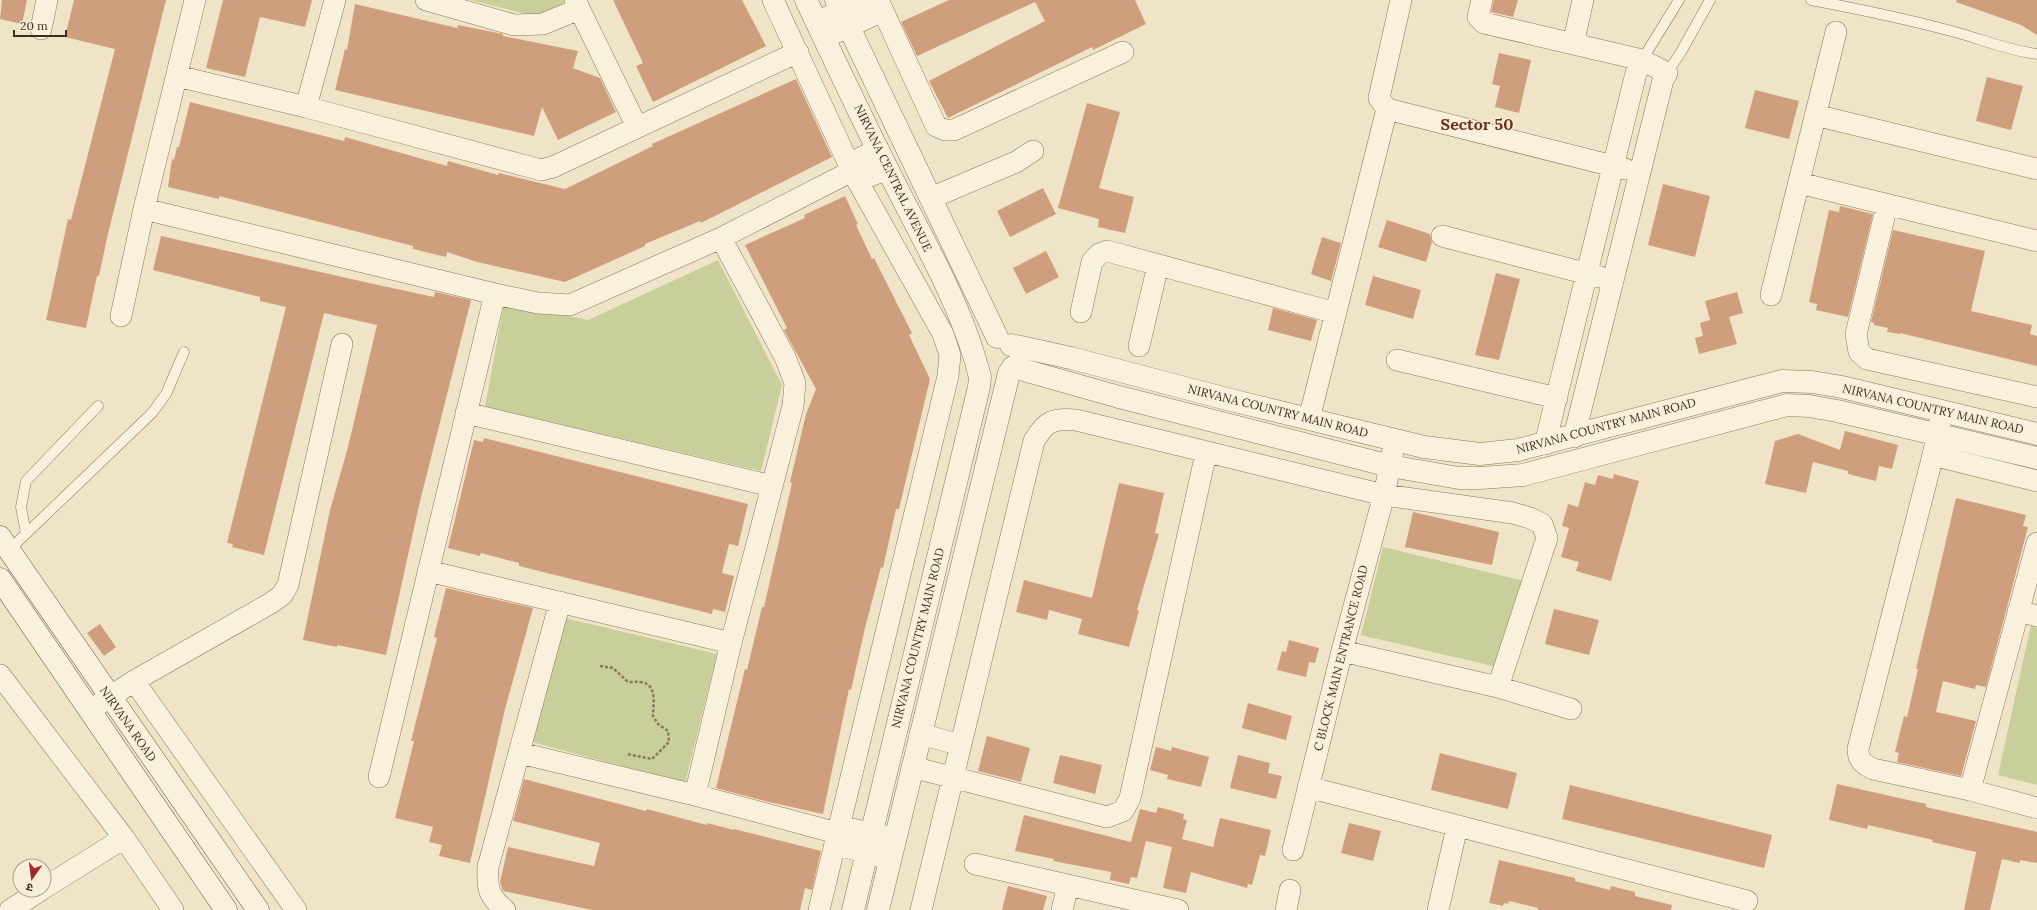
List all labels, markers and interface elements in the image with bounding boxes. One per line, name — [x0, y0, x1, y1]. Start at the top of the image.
scale bar — [14, 12, 66, 38]
text: 20 m — [20, 18, 48, 33]
street label: NIRVANA CENTRAL AVENUE — [851, 102, 936, 254]
district label: Sector 50 — [1441, 114, 1513, 134]
street label: NIRVANA COUNTRY MAIN ROAD — [1841, 380, 2025, 437]
street label: NIRVANA COUNTRY MAIN ROAD — [1186, 381, 1370, 440]
street label: NIRVANA COUNTRY MAIN ROAD — [1514, 394, 1697, 457]
street label: NIRVANA COUNTRY MAIN ROAD — [888, 546, 947, 730]
street label: C BLOCK MAIN ENTRANCE ROAD — [1310, 563, 1371, 752]
street label: NIRVANA ROAD — [97, 683, 160, 764]
north arrow — [12, 858, 52, 898]
text: उ — [24, 880, 34, 895]

